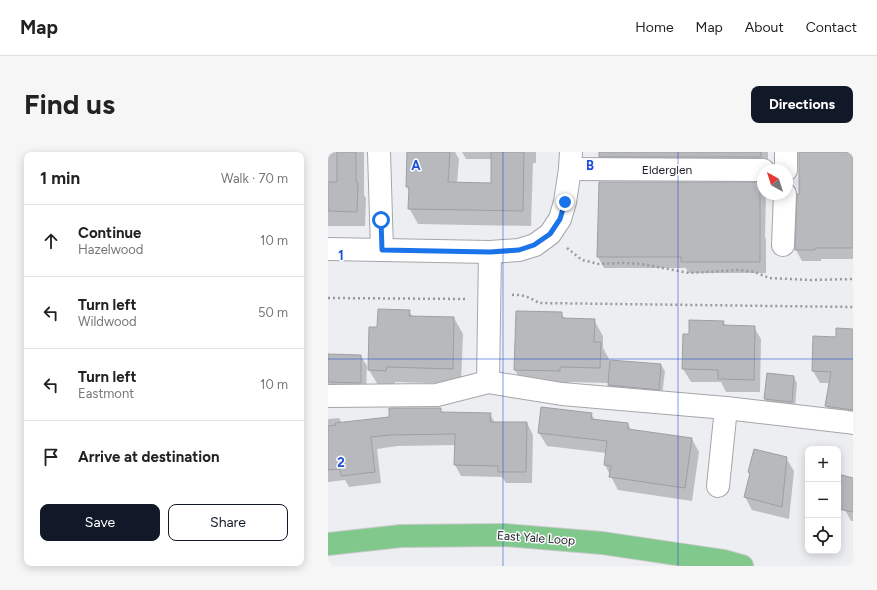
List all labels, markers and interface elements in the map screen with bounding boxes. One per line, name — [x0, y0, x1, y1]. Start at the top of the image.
text: Map — [20, 16, 58, 39]
text: Home — [635, 19, 674, 36]
text: Map — [696, 19, 723, 36]
text: About — [745, 19, 784, 36]
text: Contact — [806, 19, 857, 36]
button: Directions — [751, 86, 853, 123]
text: Find us — [24, 87, 115, 121]
text: A — [411, 158, 421, 173]
text: B — [586, 158, 594, 173]
street label: Elderglen — [642, 163, 692, 177]
north arrow — [757, 164, 793, 200]
text: 1 min — [40, 168, 80, 188]
text: Walk · 70 m — [221, 171, 288, 186]
route end — [556, 193, 574, 211]
route start — [372, 211, 390, 229]
text: Continue — [78, 224, 141, 242]
icon: ahead — [40, 230, 62, 252]
text: 10 m — [260, 233, 288, 248]
text: Hazelwood — [78, 242, 143, 257]
text: 1 — [338, 248, 344, 263]
text: Turn left — [78, 296, 136, 314]
icon: left — [40, 302, 62, 324]
text: 50 m — [258, 305, 288, 320]
text: Wildwood — [78, 314, 137, 329]
text: Turn left — [78, 368, 136, 386]
icon: left — [40, 374, 62, 396]
text: 10 m — [260, 377, 288, 392]
text: Eastmont — [78, 386, 134, 401]
icon: arrive — [40, 446, 62, 468]
map controls — [805, 446, 841, 554]
button: + — [805, 446, 841, 482]
text: Arrive at destination — [78, 448, 219, 466]
text: 2 — [337, 455, 345, 470]
button: − — [805, 482, 841, 518]
button: Save — [40, 504, 160, 541]
button: Share — [168, 504, 288, 541]
button: locate — [805, 518, 841, 554]
street label: East Yale Loop — [496, 528, 576, 548]

